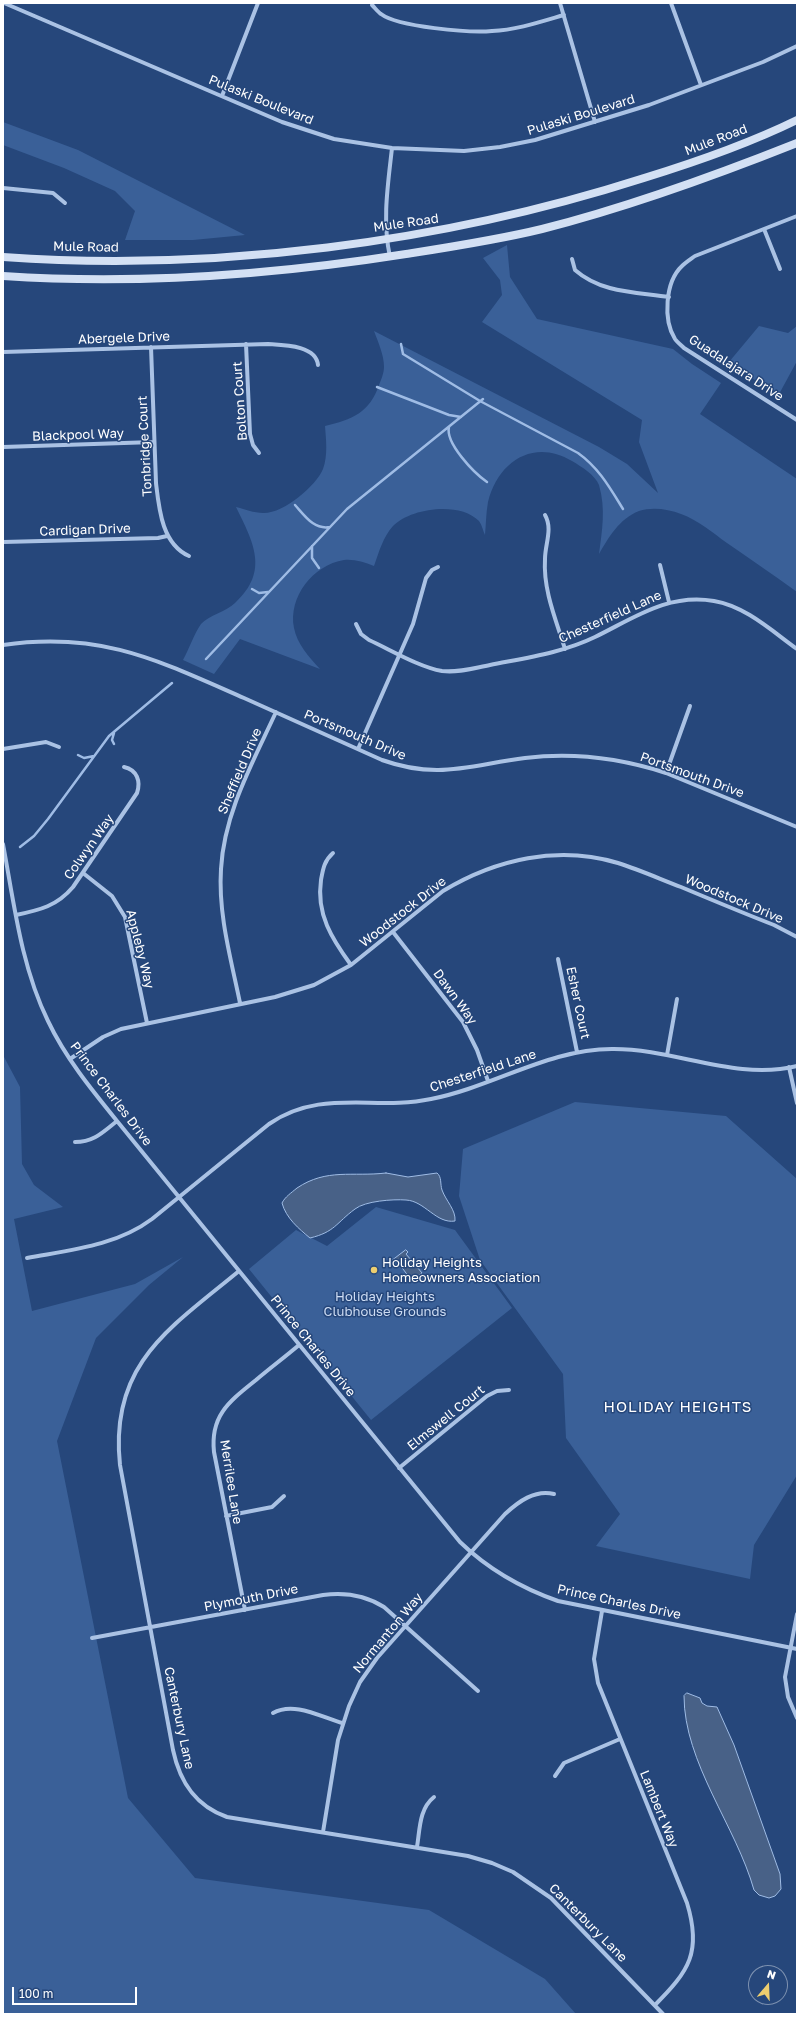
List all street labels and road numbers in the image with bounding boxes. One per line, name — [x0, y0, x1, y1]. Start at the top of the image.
street label: Pulaski Boulevard — [206, 72, 316, 128]
street label: Pulaski Boulevard — [525, 91, 637, 139]
street label: Mule Road — [683, 121, 749, 159]
street label: Mule Road — [372, 211, 440, 235]
street label: Mule Road — [53, 239, 119, 255]
street label: Abergele Drive — [78, 329, 170, 347]
street label: Guadalajara Drive — [686, 332, 786, 404]
street label: Bolton Court — [229, 361, 251, 441]
street label: Tonbridge Court — [135, 395, 155, 497]
street label: Blackpool Way — [32, 426, 124, 444]
street label: Cardigan Drive — [39, 521, 131, 539]
street label: Chesterfield Lane — [556, 587, 664, 647]
street label: Portsmouth Drive — [302, 706, 408, 764]
street label: Sheffield Drive — [215, 726, 265, 816]
street label: Portsmouth Drive — [638, 749, 746, 801]
street label: Colwyn Way — [61, 811, 117, 883]
street label: Woodstock Drive — [682, 871, 786, 927]
street label: Woodstock Drive — [357, 873, 449, 951]
street label: Appleby Way — [123, 908, 157, 990]
street label: Esher Court — [563, 965, 593, 1041]
street label: Dawn Way — [430, 966, 480, 1028]
street label: Prince Charles Drive — [67, 1039, 155, 1149]
street label: Chesterfield Lane — [428, 1046, 538, 1096]
street label: Prince Charles Drive — [267, 1292, 359, 1400]
street label: Elmswell Court — [404, 1382, 488, 1454]
street label: Merrilee Lane — [217, 1439, 245, 1525]
street label: Plymouth Drive — [203, 1581, 299, 1615]
street label: Prince Charles Drive — [556, 1581, 682, 1623]
street label: Normanton Way — [350, 1590, 426, 1676]
street label: Canterbury Lane — [161, 1665, 197, 1771]
street label: Lambert Way — [636, 1768, 682, 1850]
street label: Canterbury Lane — [546, 1881, 630, 1965]

